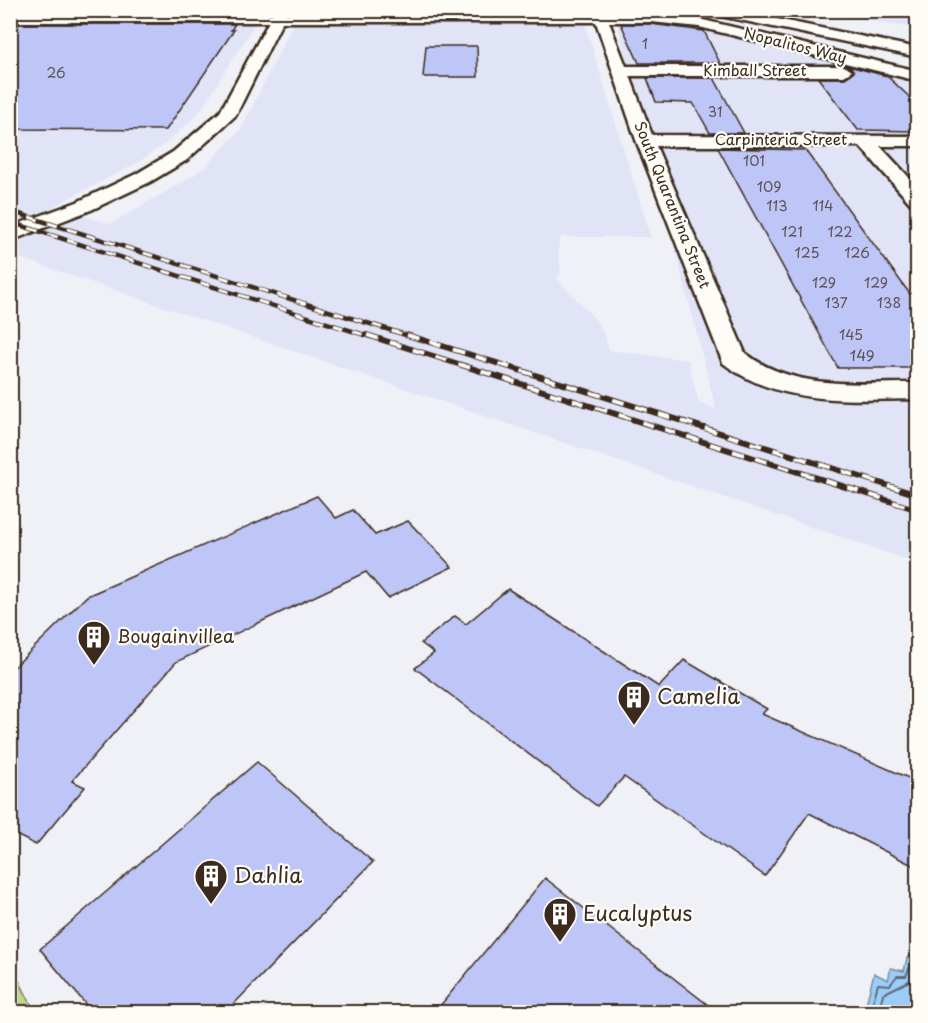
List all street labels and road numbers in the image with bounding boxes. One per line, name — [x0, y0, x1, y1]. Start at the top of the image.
street label: Nopalitos Way — [741, 21, 849, 68]
street label: Kimball Street — [703, 58, 807, 81]
street label: South Quarantina Street — [629, 117, 717, 291]
street label: Carpinteria Street — [715, 127, 847, 150]

